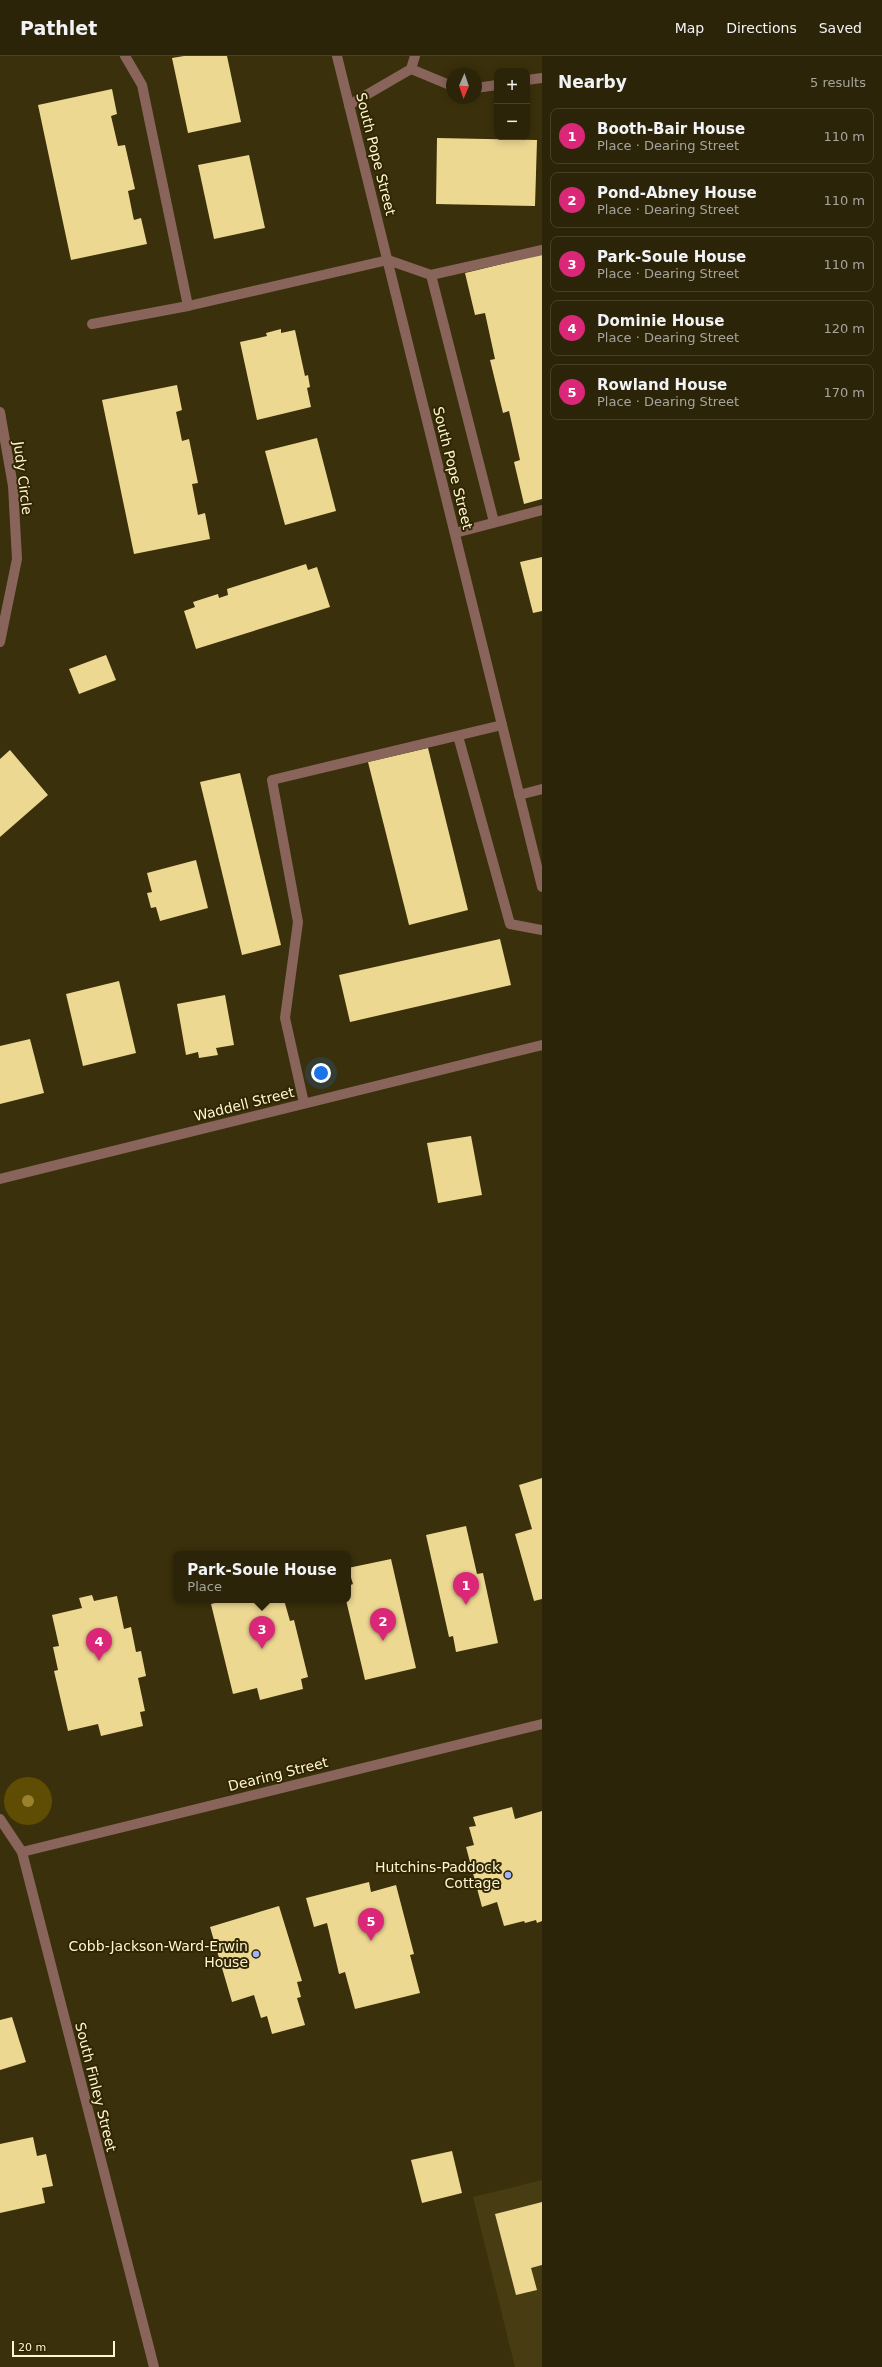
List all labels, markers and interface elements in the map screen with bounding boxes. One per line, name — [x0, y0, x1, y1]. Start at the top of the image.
text: Pathlet — [20, 17, 97, 39]
text: Map — [675, 20, 704, 36]
text: Directions — [726, 20, 797, 36]
text: Saved — [819, 20, 862, 36]
north arrow — [446, 68, 482, 104]
map controls — [494, 68, 530, 140]
button: + — [494, 68, 530, 104]
text: Nearby — [558, 72, 627, 92]
text: 5 results — [810, 75, 866, 90]
street label: South Pope Street — [353, 91, 399, 218]
button: − — [494, 104, 530, 140]
text: Booth-Bair House — [597, 120, 745, 138]
text: 1 — [567, 129, 577, 144]
text: 110 m — [823, 129, 865, 144]
text: Place · Dearing Street — [597, 138, 739, 153]
text: Pond-Abney House — [597, 184, 757, 202]
text: 2 — [567, 193, 577, 208]
text: 110 m — [823, 193, 865, 208]
text: Place · Dearing Street — [597, 202, 739, 217]
text: Park-Soule House — [597, 248, 746, 266]
text: 3 — [567, 257, 577, 272]
text: 110 m — [823, 257, 865, 272]
text: Place · Dearing Street — [597, 266, 739, 281]
text: Dominie House — [597, 312, 724, 330]
text: 4 — [567, 321, 577, 336]
text: 120 m — [823, 321, 865, 336]
text: Place · Dearing Street — [597, 330, 739, 345]
text: Rowland House — [597, 376, 727, 394]
text: 5 — [567, 385, 577, 400]
text: 170 m — [823, 385, 865, 400]
text: Place · Dearing Street — [597, 394, 739, 409]
street label: South Pope Street — [430, 405, 476, 532]
street label: Judy Circle — [10, 439, 35, 516]
your location — [311, 1063, 331, 1083]
street label: Waddell Street — [192, 1084, 296, 1124]
popup — [173, 1551, 351, 1603]
text: Park-Soule House — [187, 1561, 337, 1579]
pin: 1 — [453, 1572, 479, 1605]
text: Place — [187, 1579, 222, 1594]
pin: 2 — [370, 1608, 396, 1641]
pin: 3 — [249, 1616, 275, 1649]
pin: 4 — [86, 1628, 112, 1661]
street label: Dearing Street — [226, 1754, 330, 1794]
place label: Hutchins-Paddock Cottage — [375, 1859, 501, 1891]
marker: Hutchins-Paddock Cottage — [503, 1870, 513, 1880]
pin: 5 — [358, 1908, 384, 1941]
place label: Cobb-Jackson-Ward-Erwin House — [69, 1938, 248, 1970]
marker: Cobb-Jackson-Ward-Erwin House — [251, 1949, 261, 1959]
street label: South Finley Street — [72, 2021, 120, 2154]
scale bar — [12, 2339, 115, 2358]
text: 20 m — [18, 2341, 46, 2354]

